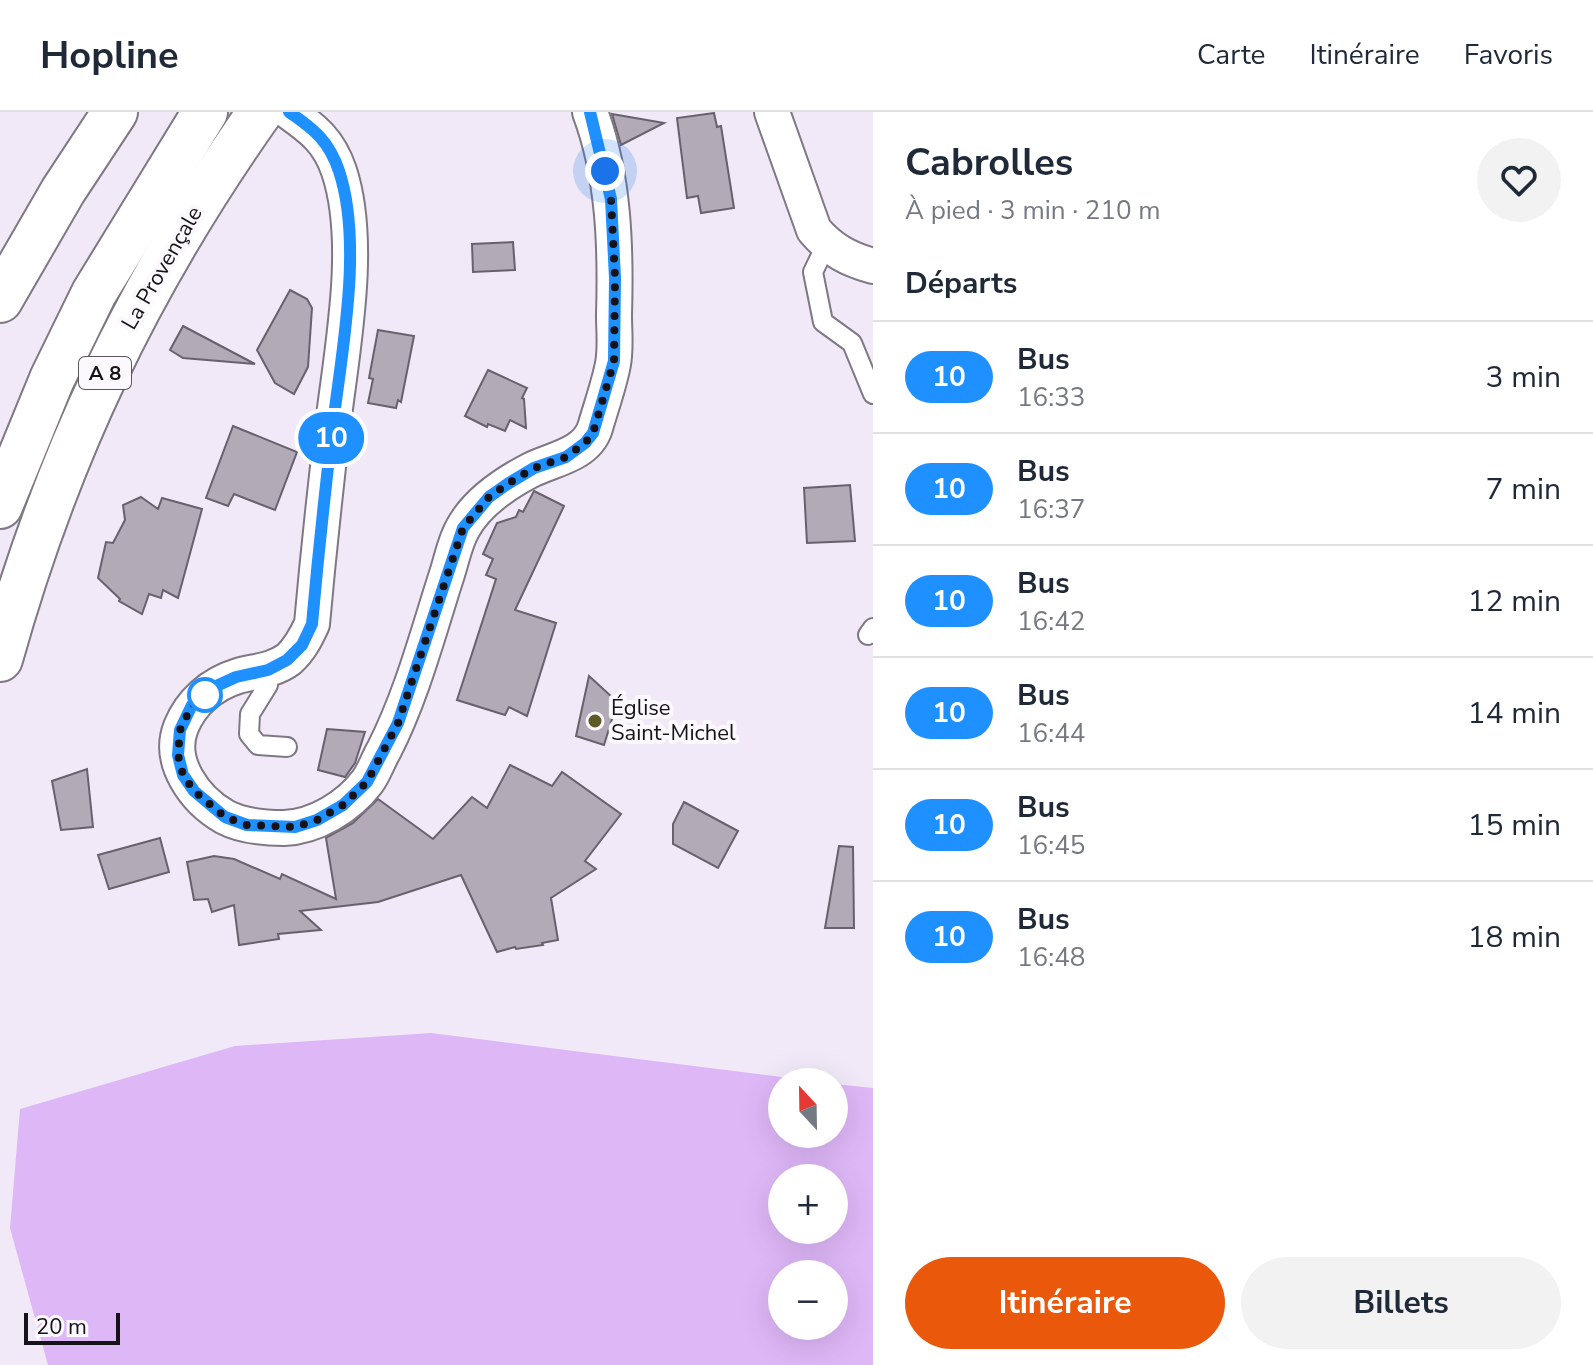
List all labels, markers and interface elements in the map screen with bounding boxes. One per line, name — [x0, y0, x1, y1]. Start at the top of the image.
text: Hopline — [40, 30, 179, 81]
text: Carte — [1197, 36, 1266, 74]
text: Itinéraire — [1310, 36, 1420, 74]
text: Favoris — [1464, 36, 1553, 74]
text: Cabrolles — [905, 137, 1073, 188]
button: heart — [1477, 138, 1561, 222]
your location — [585, 151, 625, 191]
text: À pied · 3 min · 210 m — [905, 193, 1160, 228]
street label: La Provençale — [115, 201, 209, 335]
text: Départs — [905, 263, 1017, 304]
text: Bus — [1017, 339, 1070, 380]
road number: A 8 — [79, 357, 131, 389]
text: 3 min — [1486, 357, 1561, 398]
text: 10 — [932, 358, 966, 396]
text: 16:33 — [1017, 380, 1085, 415]
line badge: 10 — [295, 412, 367, 464]
text: 10 — [314, 419, 348, 457]
text: Bus — [1017, 451, 1070, 492]
text: 7 min — [1486, 469, 1561, 510]
text: 10 — [932, 470, 966, 508]
text: 16:37 — [1017, 492, 1085, 527]
text: Bus — [1017, 563, 1070, 604]
text: 12 min — [1468, 581, 1561, 622]
text: 10 — [932, 582, 966, 620]
text: 16:42 — [1017, 604, 1085, 639]
text: Bus — [1017, 675, 1070, 716]
unlabelled marker — [188, 678, 222, 712]
place label: Église Saint-Michel — [611, 693, 736, 748]
text: 14 min — [1468, 693, 1561, 734]
text: 10 — [932, 694, 966, 732]
marker: Église Saint-Michel — [586, 712, 604, 730]
text: 16:44 — [1017, 716, 1085, 751]
text: Bus — [1017, 787, 1070, 828]
text: 15 min — [1468, 805, 1561, 846]
text: 10 — [932, 806, 966, 844]
text: 16:45 — [1017, 828, 1085, 863]
text: Bus — [1017, 899, 1070, 940]
text: 18 min — [1468, 917, 1561, 958]
text: 10 — [932, 918, 966, 956]
text: 16:48 — [1017, 940, 1085, 975]
north arrow — [768, 1068, 848, 1148]
map controls — [768, 1068, 848, 1340]
button: + — [768, 1164, 848, 1244]
button: Itinéraire — [905, 1257, 1225, 1349]
button: Billets — [1241, 1257, 1561, 1349]
button: − — [768, 1260, 848, 1340]
scale bar — [24, 1309, 120, 1345]
text: 20 m — [36, 1312, 87, 1342]

